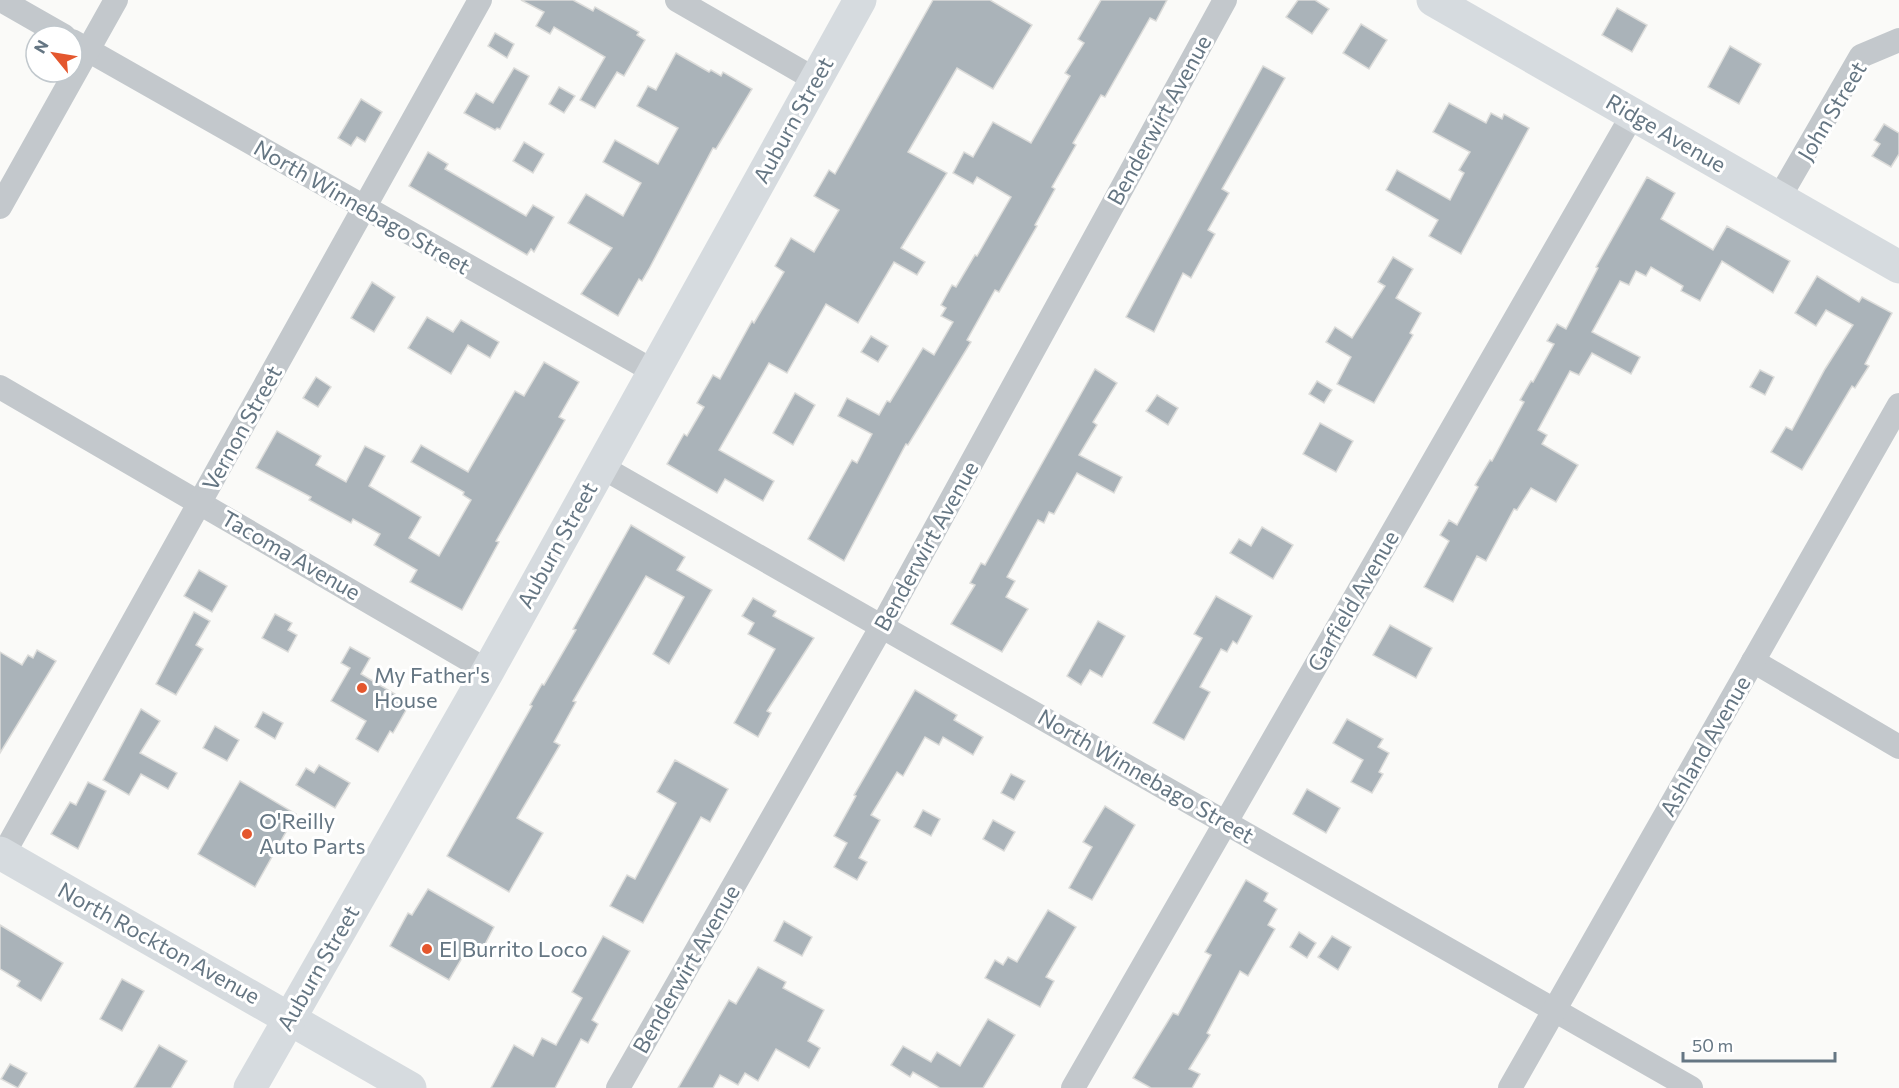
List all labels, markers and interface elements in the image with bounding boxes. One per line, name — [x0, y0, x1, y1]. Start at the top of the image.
north arrow — [24, 24, 84, 84]
street label: Benderwirt Avenue — [1101, 30, 1216, 209]
text: N — [29, 36, 52, 56]
street label: Auburn Street — [747, 52, 838, 188]
street label: John Street — [1791, 56, 1872, 165]
street label: Ridge Avenue — [1601, 87, 1731, 178]
street label: North Winnebago Street — [249, 134, 475, 280]
street label: Vernon Street — [196, 361, 287, 495]
street label: Benderwirt Avenue — [868, 456, 983, 635]
street label: Auburn Street — [511, 477, 602, 613]
street label: Tacoma Avenue — [217, 504, 366, 605]
street label: Garfield Avenue — [1301, 525, 1404, 676]
place label: My Father's House — [374, 661, 490, 713]
street label: Ashland Avenue — [1653, 671, 1756, 821]
marker: My Father's House — [355, 681, 369, 695]
street label: North Winnebago Street — [1033, 703, 1259, 849]
place label: O'Reilly Auto Parts — [259, 807, 366, 859]
marker: O'Reilly Auto Parts — [240, 827, 254, 841]
street label: North Rockton Avenue — [54, 876, 265, 1009]
street label: Benderwirt Avenue — [626, 880, 745, 1058]
street label: Auburn Street — [271, 900, 364, 1035]
place label: El Burrito Loco — [439, 935, 588, 962]
marker: El Burrito Loco — [420, 942, 434, 956]
scale bar — [1683, 1025, 1834, 1063]
text: 50 m — [1692, 1034, 1733, 1056]

